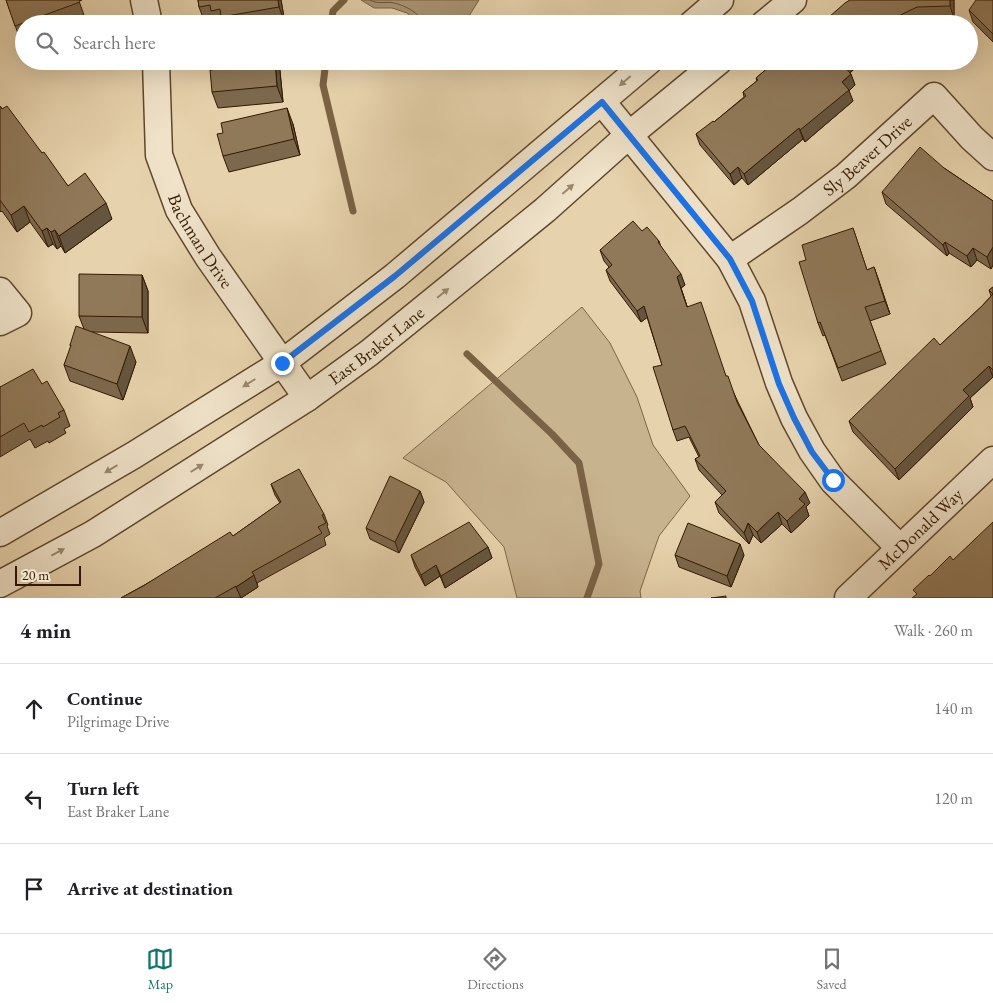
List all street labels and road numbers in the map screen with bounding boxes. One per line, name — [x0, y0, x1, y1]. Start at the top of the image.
street label: Sly Beaver Drive — [818, 110, 916, 201]
street label: Bachman Drive — [163, 191, 238, 293]
street label: East Braker Lane — [324, 301, 429, 390]
street label: McDonald Way — [873, 483, 968, 575]

